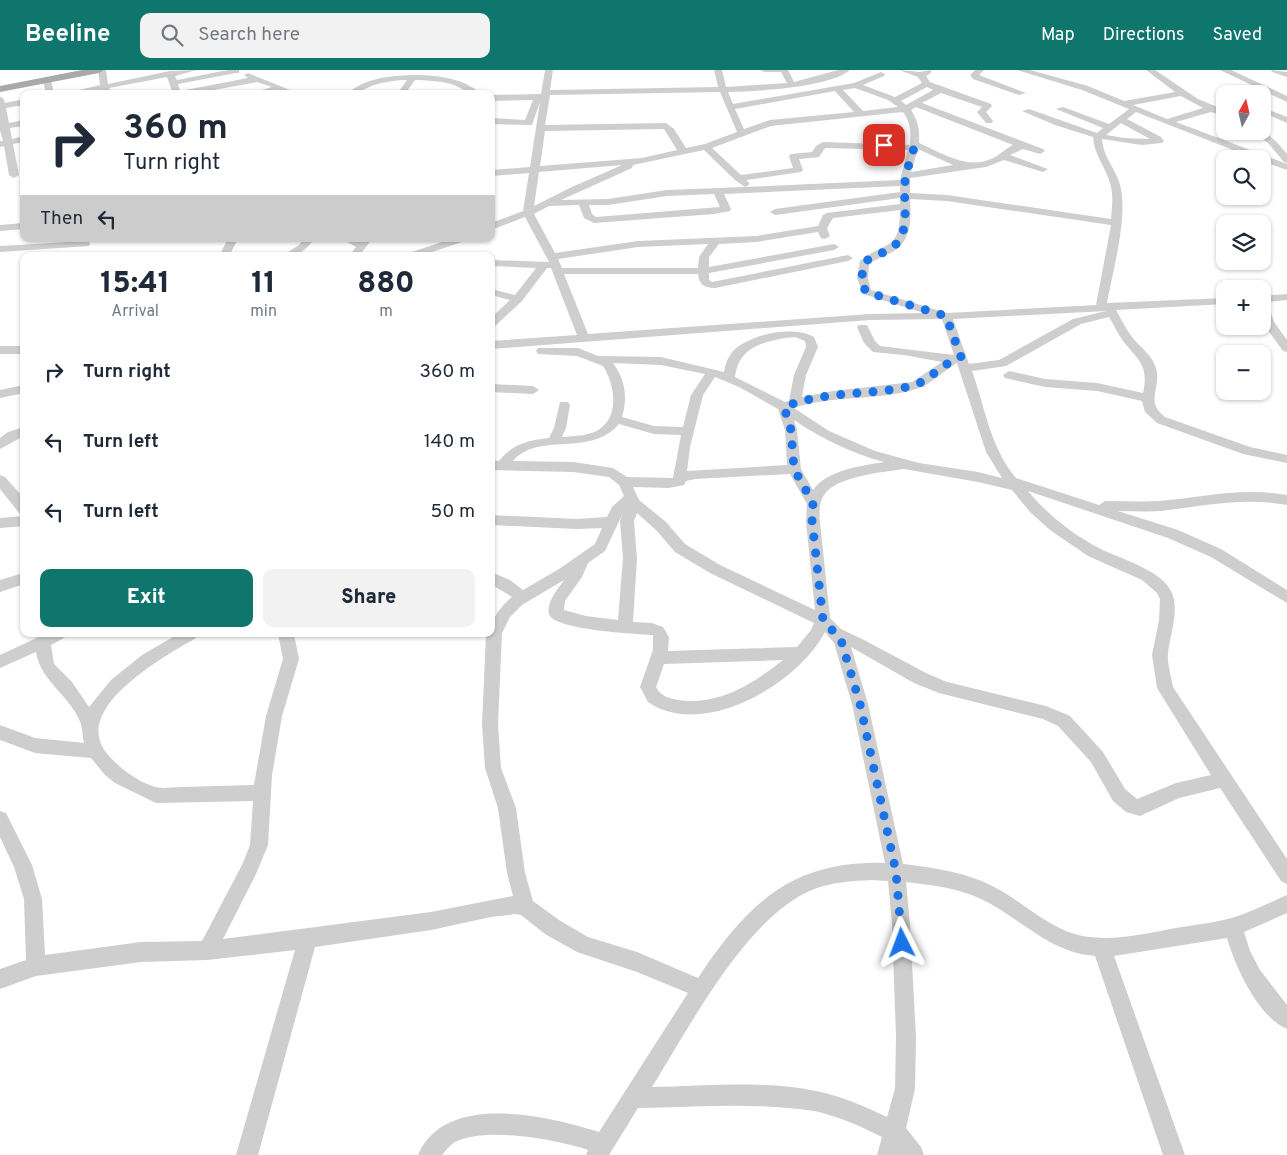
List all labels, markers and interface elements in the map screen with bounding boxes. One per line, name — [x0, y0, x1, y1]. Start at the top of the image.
search box — [140, 13, 490, 58]
text: Beeline — [25, 20, 110, 50]
icon: search — [158, 21, 186, 49]
text: Search here — [198, 23, 300, 47]
text: Map — [1041, 24, 1075, 47]
text: Directions — [1103, 24, 1185, 47]
text: Saved — [1213, 24, 1262, 47]
north arrow — [1216, 85, 1271, 140]
map controls — [1216, 85, 1271, 400]
text: 360 m — [123, 107, 228, 151]
icon: right — [40, 110, 105, 175]
pin — [863, 124, 905, 166]
icon: arrive — [870, 131, 898, 159]
text: Turn right — [123, 150, 220, 177]
button: search — [1216, 150, 1271, 205]
icon: left — [93, 205, 121, 233]
text: Then — [40, 207, 83, 231]
button: layers — [1216, 215, 1271, 270]
text: 15:41 — [100, 266, 170, 303]
text: 11 — [251, 266, 276, 303]
text: 880 — [357, 266, 415, 303]
button: + — [1216, 280, 1271, 335]
text: Arrival — [111, 302, 159, 322]
text: min — [250, 302, 277, 322]
text: m — [379, 302, 393, 322]
button: − — [1216, 345, 1271, 400]
icon: right — [40, 358, 68, 386]
text: Turn right — [83, 360, 171, 384]
text: 360 m — [419, 360, 475, 384]
icon: left — [40, 428, 68, 456]
text: Turn left — [83, 430, 159, 454]
text: 140 m — [424, 430, 475, 454]
icon: left — [40, 498, 68, 526]
text: Turn left — [83, 500, 159, 524]
text: 50 m — [430, 500, 475, 524]
button: Exit — [40, 569, 253, 627]
button: Share — [263, 569, 475, 627]
position arrow — [875, 916, 927, 968]

